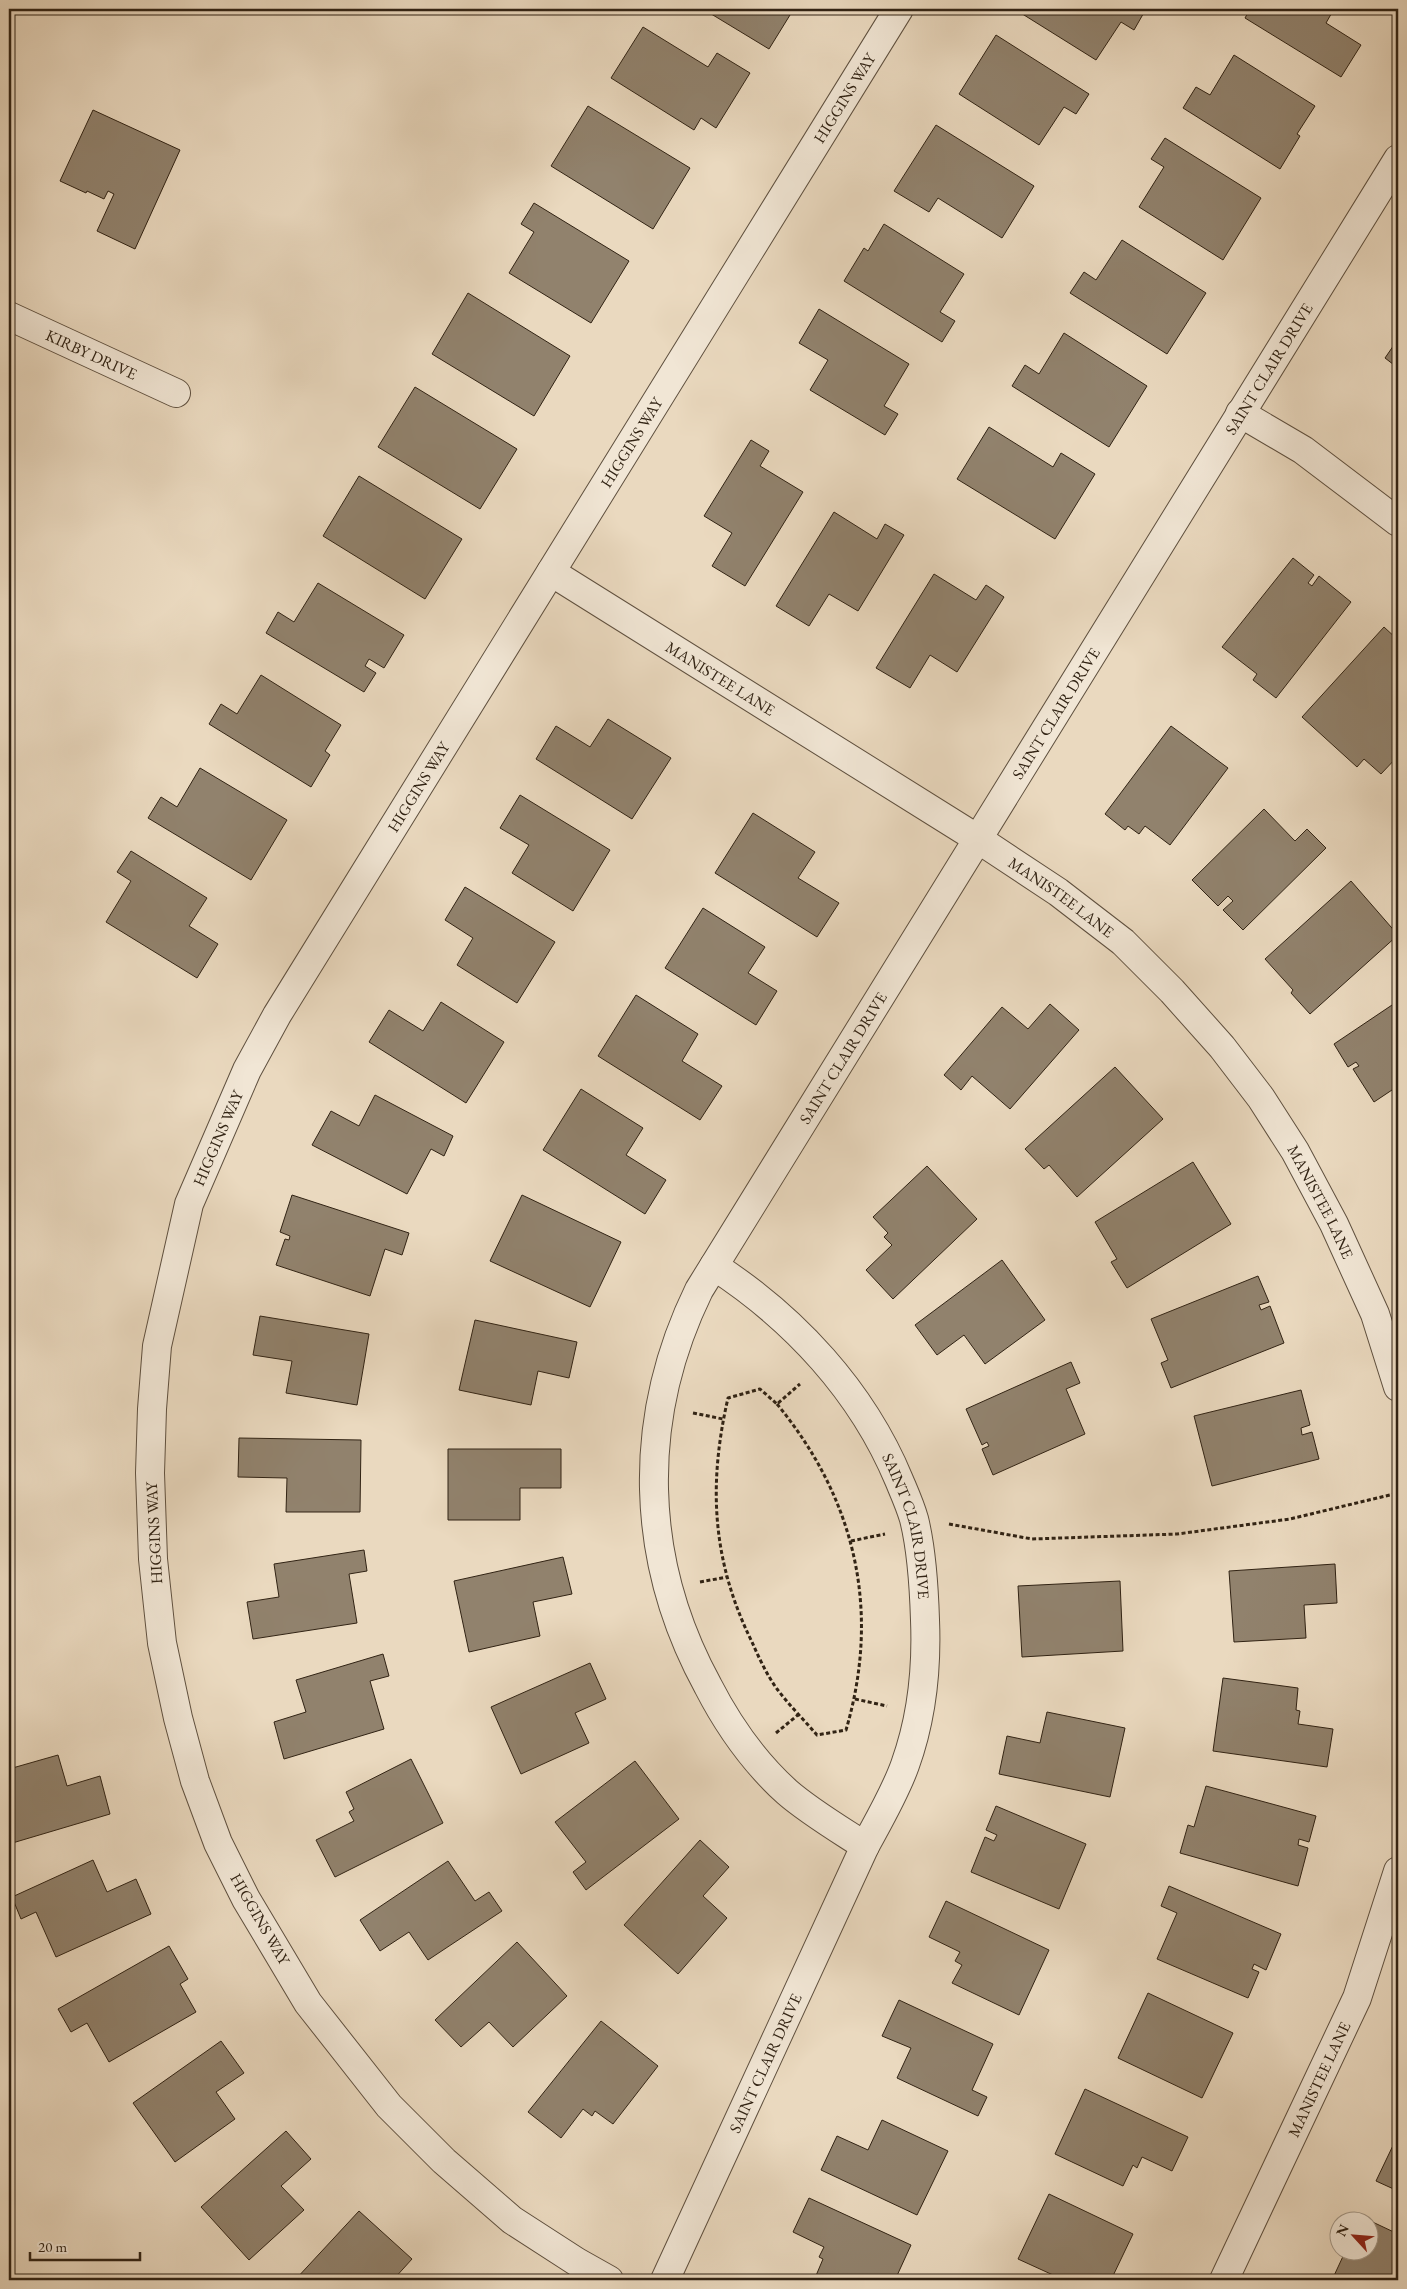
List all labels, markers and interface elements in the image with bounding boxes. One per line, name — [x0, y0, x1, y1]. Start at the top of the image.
street label: HIGGINS WAY — [808, 48, 880, 147]
street label: SAINT CLAIR DRIVE — [1220, 299, 1317, 438]
street label: KIRBY DRIVE — [43, 324, 141, 384]
street label: HIGGINS WAY — [595, 393, 667, 491]
street label: MANISTEE LANE — [662, 636, 779, 720]
street label: SAINT CLAIR DRIVE — [1007, 643, 1104, 783]
street label: HIGGINS WAY — [382, 737, 454, 836]
street label: MANISTEE LANE — [1005, 852, 1118, 942]
street label: SAINT CLAIR DRIVE — [794, 988, 891, 1127]
street label: HIGGINS WAY — [188, 1086, 248, 1189]
street label: MANISTEE LANE — [1283, 1141, 1359, 1262]
street label: SAINT CLAIR DRIVE — [878, 1449, 935, 1600]
street label: HIGGINS WAY — [141, 1481, 167, 1585]
street label: HIGGINS WAY — [225, 1870, 295, 1969]
street label: SAINT CLAIR DRIVE — [724, 1990, 806, 2136]
street label: MANISTEE LANE — [1282, 2018, 1355, 2140]
north arrow — [1330, 2212, 1380, 2262]
text: N — [1332, 2221, 1353, 2239]
scale bar — [30, 2229, 140, 2261]
text: 20 m — [38, 2237, 67, 2256]

